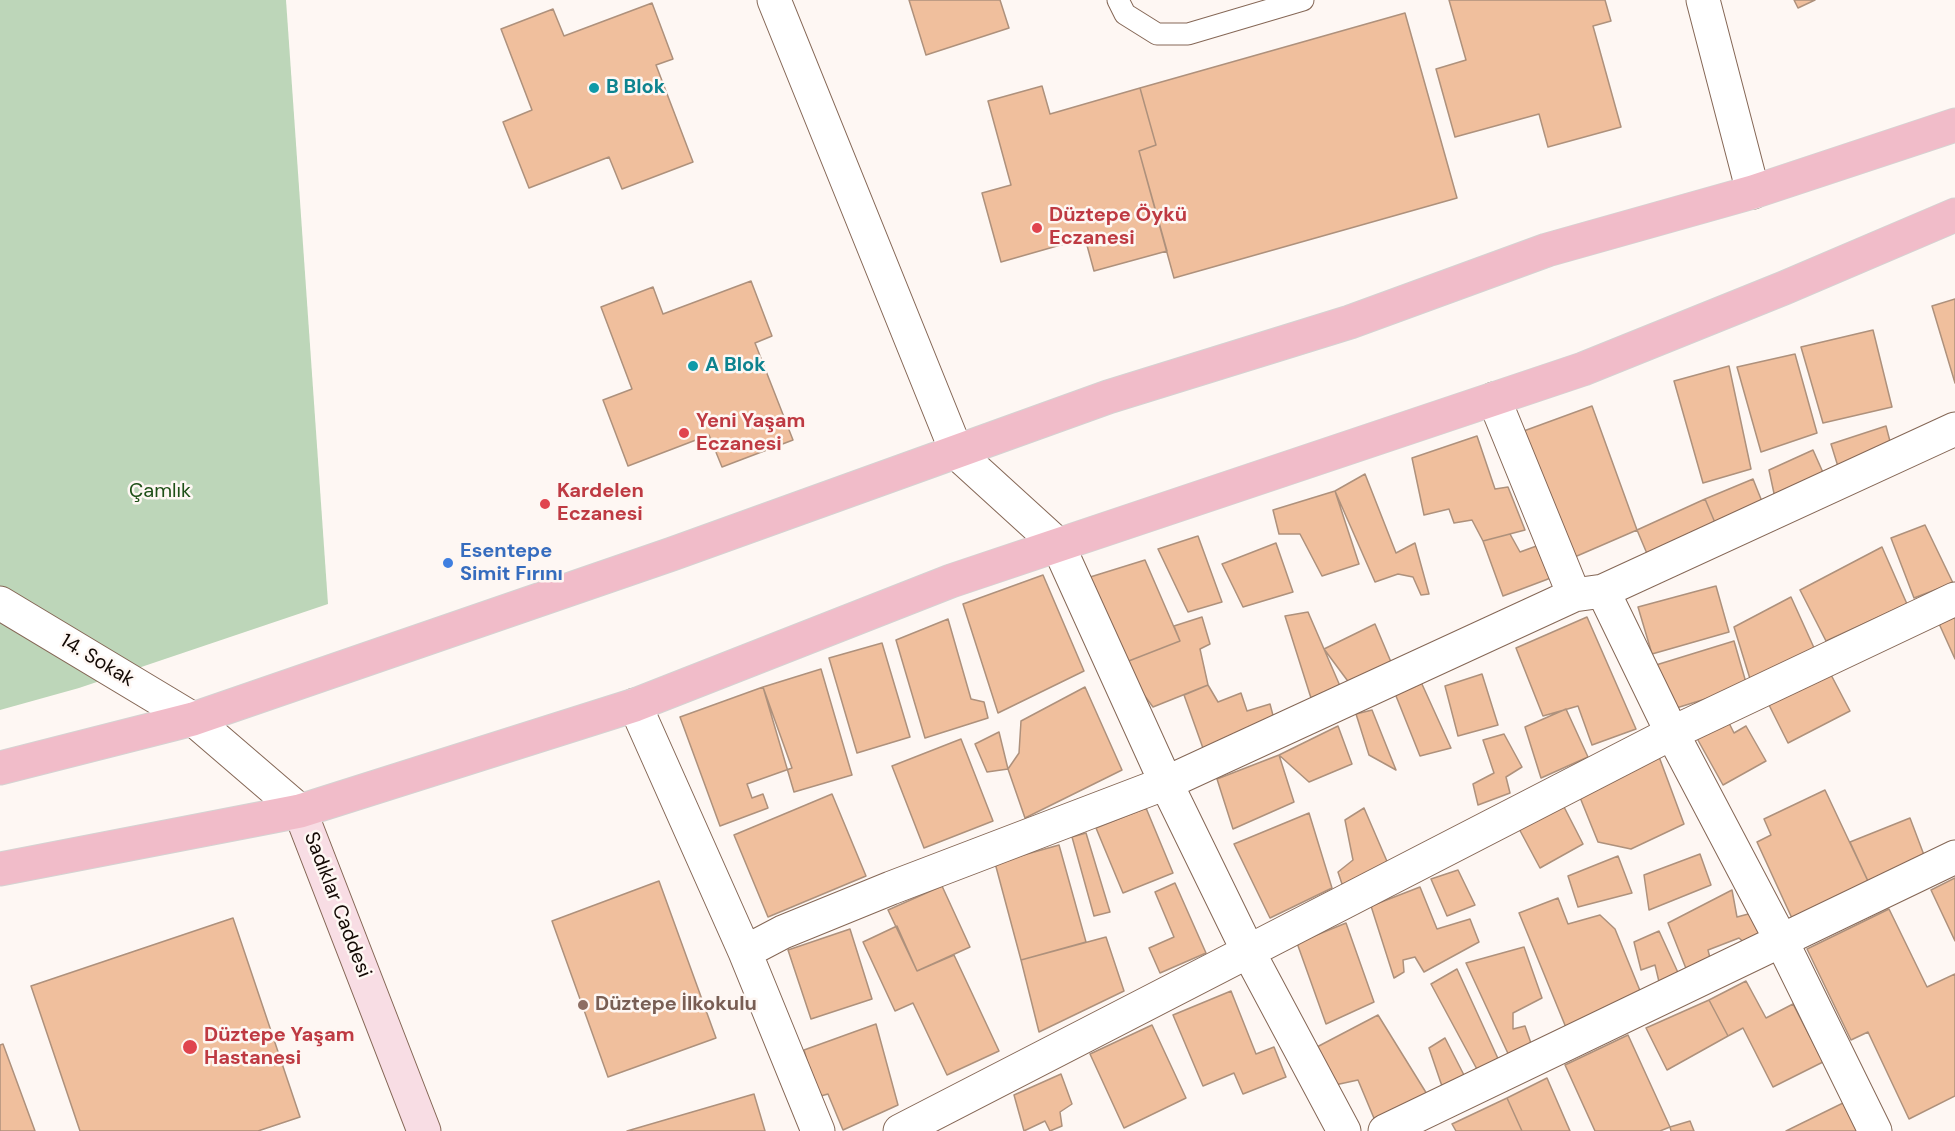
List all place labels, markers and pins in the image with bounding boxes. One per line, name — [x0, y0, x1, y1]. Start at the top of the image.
place label: B Blok — [606, 76, 665, 100]
marker: B Blok — [587, 81, 601, 95]
place label: Düztepe Öykü Eczanesi — [1049, 204, 1187, 251]
marker: Düztepe Öykü Eczanesi — [1030, 221, 1044, 235]
place label: A Blok — [705, 354, 766, 378]
marker: A Blok — [686, 359, 700, 373]
place label: Yeni Yaşam Eczanesi — [696, 410, 805, 457]
marker: Yeni Yaşam Eczanesi — [677, 426, 691, 440]
place label: Kardelen Eczanesi — [557, 480, 644, 527]
marker: Kardelen Eczanesi — [538, 497, 552, 511]
place label: Esentepe Simit Fırını — [460, 540, 563, 587]
marker: Esentepe Simit Fırını — [441, 556, 455, 570]
place label: Düztepe İlkokulu — [595, 993, 757, 1017]
marker: Düztepe İlkokulu — [576, 998, 590, 1012]
place label: Düztepe Yaşam Hastanesi — [204, 1024, 354, 1071]
marker: Düztepe Yaşam Hastanesi — [181, 1038, 199, 1056]

